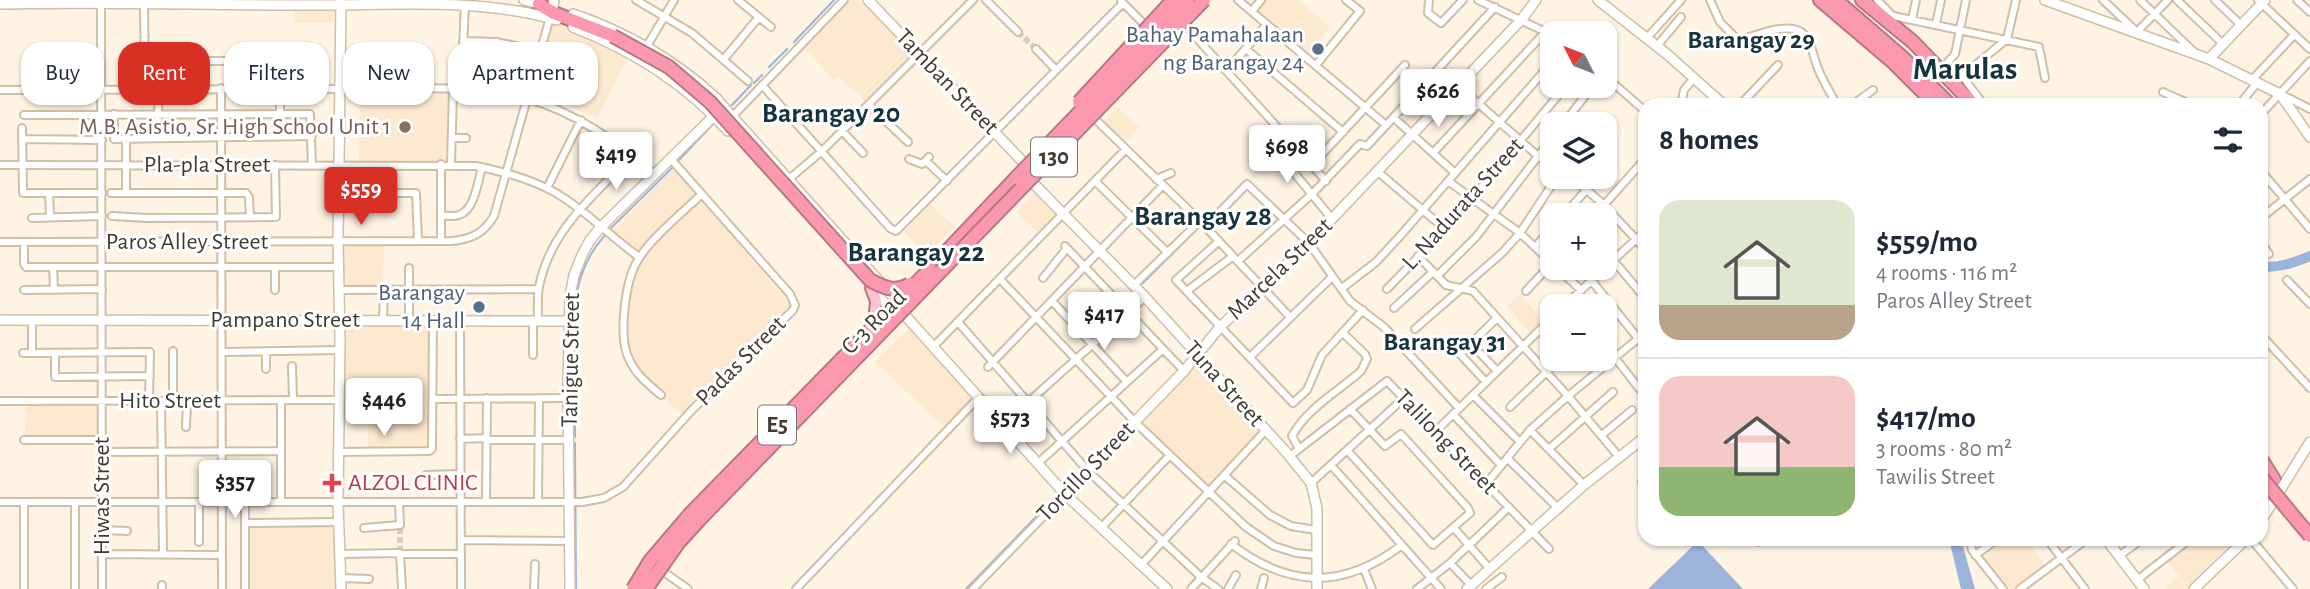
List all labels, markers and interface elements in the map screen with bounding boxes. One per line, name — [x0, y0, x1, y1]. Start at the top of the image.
north arrow — [1540, 21, 1617, 98]
map controls — [1540, 21, 1617, 371]
place label: Bahay Pamahalaan ng Barangay 24 — [1126, 23, 1304, 75]
street label: Tamban Street — [891, 25, 1003, 140]
district label: Barangay 29 — [1687, 27, 1815, 53]
marker: Bahay Pamahalaan ng Barangay 24 — [1310, 41, 1326, 57]
chip: Buy — [21, 42, 104, 105]
chip: Rent — [118, 42, 210, 105]
chip: Filters — [224, 42, 329, 105]
chip: New — [343, 42, 434, 105]
chip: Apartment — [448, 42, 598, 105]
district label: Marulas — [1913, 53, 2017, 85]
pin: $626 — [1397, 69, 1479, 129]
text: $626 — [1416, 80, 1460, 103]
district label: Barangay 20 — [762, 100, 900, 128]
button: layers — [1540, 112, 1617, 189]
place label: M.B. Asistio, Sr. High School Unit 1 — [79, 115, 391, 139]
marker: M.B. Asistio, Sr. High School Unit 1 — [397, 119, 413, 135]
icon: filters — [2209, 121, 2247, 159]
pin: $698 — [1246, 125, 1328, 185]
text: 8 homes — [1659, 125, 1759, 155]
pin: $419 — [575, 132, 657, 192]
street label: L. Nadurata Street — [1398, 133, 1529, 275]
text: $698 — [1265, 136, 1309, 159]
road number: 130 — [1031, 138, 1077, 176]
text: $419 — [595, 143, 637, 166]
street label: Pla-pla Street — [144, 153, 271, 177]
pin: $559 — [320, 168, 402, 227]
text: $559 — [340, 178, 382, 201]
district label: Barangay 28 — [1134, 203, 1272, 231]
button: + — [1540, 203, 1617, 280]
street label: Marcela Street — [1223, 213, 1337, 325]
text: $559/mo — [1876, 227, 1977, 257]
icon: home — [1715, 228, 1799, 312]
street label: Paros Alley Street — [106, 230, 269, 254]
district label: Barangay 22 — [847, 239, 985, 267]
text: 4 rooms · 116 m² — [1876, 262, 2017, 285]
place label: Barangay 14 Hall — [378, 281, 465, 333]
street label: C-3 Road — [837, 285, 911, 359]
text: Paros Alley Street — [1876, 290, 2032, 313]
street label: Tanigue Street — [558, 292, 584, 428]
pin: $417 — [1063, 292, 1145, 352]
button: − — [1540, 294, 1617, 371]
marker: Barangay 14 Hall — [471, 299, 487, 315]
text: $417 — [1084, 303, 1124, 326]
street label: Pampano Street — [210, 308, 360, 332]
street label: Padas Street — [692, 311, 791, 410]
district label: Barangay 31 — [1383, 329, 1507, 355]
street label: Tuna Street — [1180, 337, 1269, 432]
pin: $446 — [343, 378, 425, 438]
street label: Talilong Street — [1390, 385, 1502, 499]
street label: Hito Street — [119, 389, 221, 413]
text: $446 — [362, 389, 406, 412]
pin: $573 — [969, 396, 1051, 456]
text: $417/mo — [1876, 403, 1976, 433]
icon: home — [1715, 404, 1799, 488]
road number: E5 — [758, 406, 796, 444]
text: $573 — [990, 407, 1030, 430]
street label: Torcillo Street — [1033, 417, 1140, 527]
street label: Hiwas Street — [90, 436, 114, 555]
text: 3 rooms · 80 m² — [1876, 438, 2012, 461]
pin: $357 — [194, 461, 276, 520]
text: Tawilis Street — [1876, 466, 1995, 489]
text: $357 — [215, 471, 255, 494]
place label: ALZOL CLINIC — [348, 471, 478, 495]
marker: ALZOL CLINIC — [322, 473, 342, 493]

